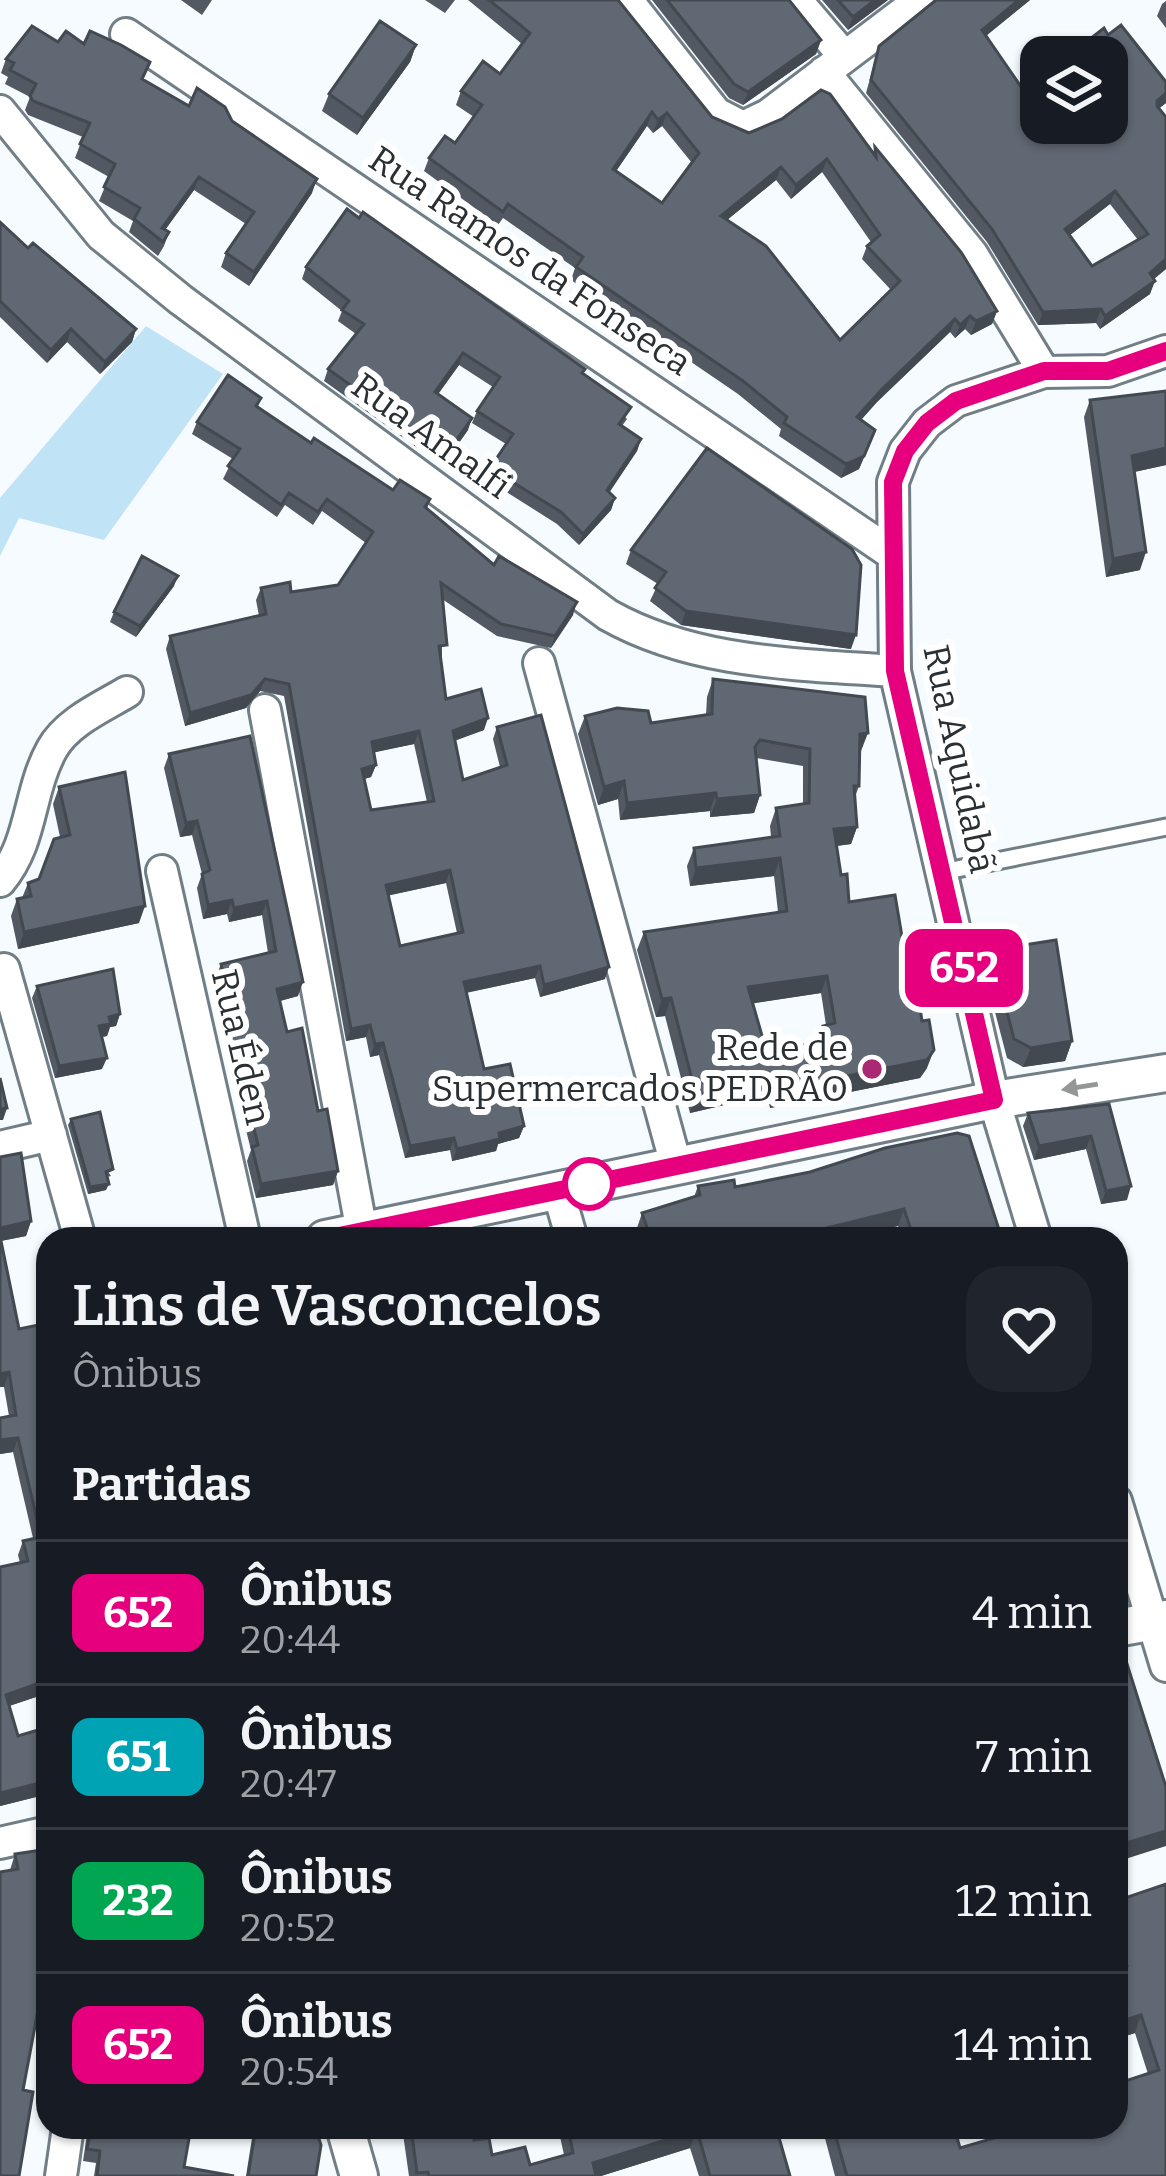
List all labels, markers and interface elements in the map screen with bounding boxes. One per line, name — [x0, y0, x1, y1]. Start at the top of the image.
map controls — [1020, 36, 1128, 144]
button: layers — [1020, 36, 1128, 144]
street label: Rua Ramos da Fonseca — [361, 137, 700, 385]
street label: Rua Amalfi — [343, 364, 519, 508]
street label: Rua Aquidabã — [913, 641, 1005, 877]
line badge: 652 — [895, 929, 1033, 1007]
text: 652 — [929, 943, 999, 993]
street label: Rua Éden — [202, 965, 280, 1129]
place label: Rede de Supermercados PEDRÃO — [432, 1026, 848, 1111]
marker: Rede de Supermercados PEDRÃO — [859, 1056, 885, 1082]
one-way arrow — [1061, 1078, 1098, 1097]
unlabelled marker — [564, 1159, 614, 1209]
button: heart — [966, 1266, 1092, 1392]
text: Lins de Vasconcelos — [72, 1272, 602, 1340]
text: Ônibus — [72, 1351, 202, 1397]
text: Partidas — [72, 1458, 251, 1512]
text: Ônibus — [240, 1563, 393, 1617]
text: 4 min — [972, 1586, 1092, 1640]
text: 652 — [103, 1588, 173, 1638]
text: 20:44 — [240, 1617, 340, 1663]
text: Ônibus — [240, 1707, 393, 1761]
text: 7 min — [976, 1730, 1092, 1784]
text: 651 — [106, 1732, 170, 1782]
text: 20:47 — [240, 1761, 336, 1807]
text: Ônibus — [240, 1851, 393, 1905]
text: 12 min — [955, 1874, 1092, 1928]
text: 232 — [102, 1876, 174, 1926]
text: 20:52 — [240, 1905, 336, 1951]
text: Ônibus — [240, 1995, 393, 2049]
text: 14 min — [954, 2018, 1092, 2072]
text: 652 — [103, 2020, 173, 2070]
text: 20:54 — [240, 2049, 338, 2095]

